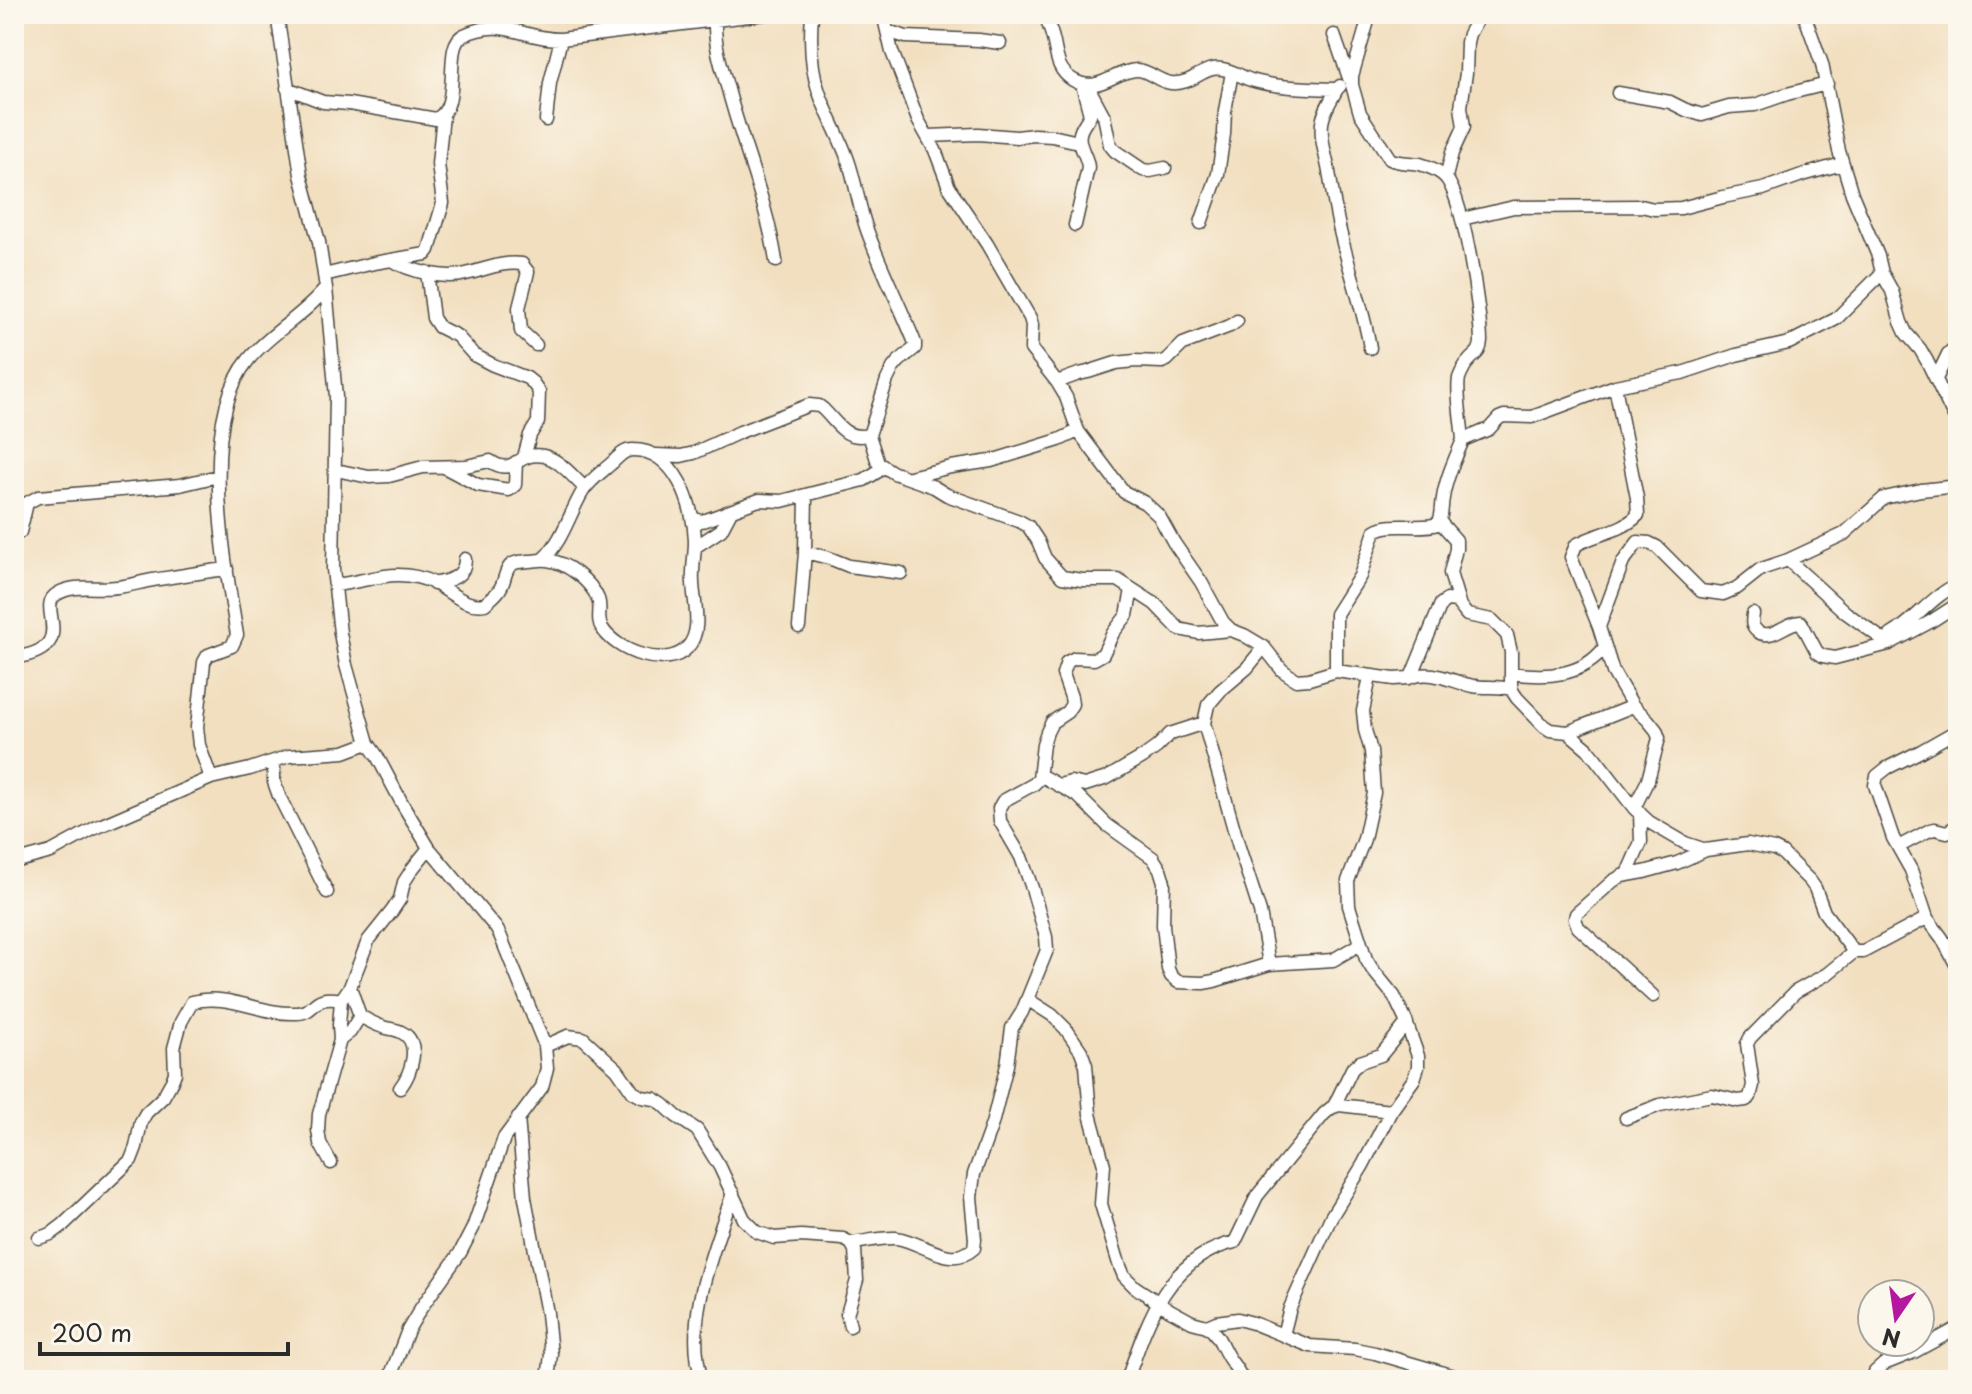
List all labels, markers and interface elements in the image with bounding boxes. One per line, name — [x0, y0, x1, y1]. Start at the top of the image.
north arrow — [1856, 1278, 1936, 1358]
scale bar — [40, 1306, 288, 1356]
text: 200 m — [52, 1314, 132, 1350]
text: N — [1879, 1321, 1903, 1357]

